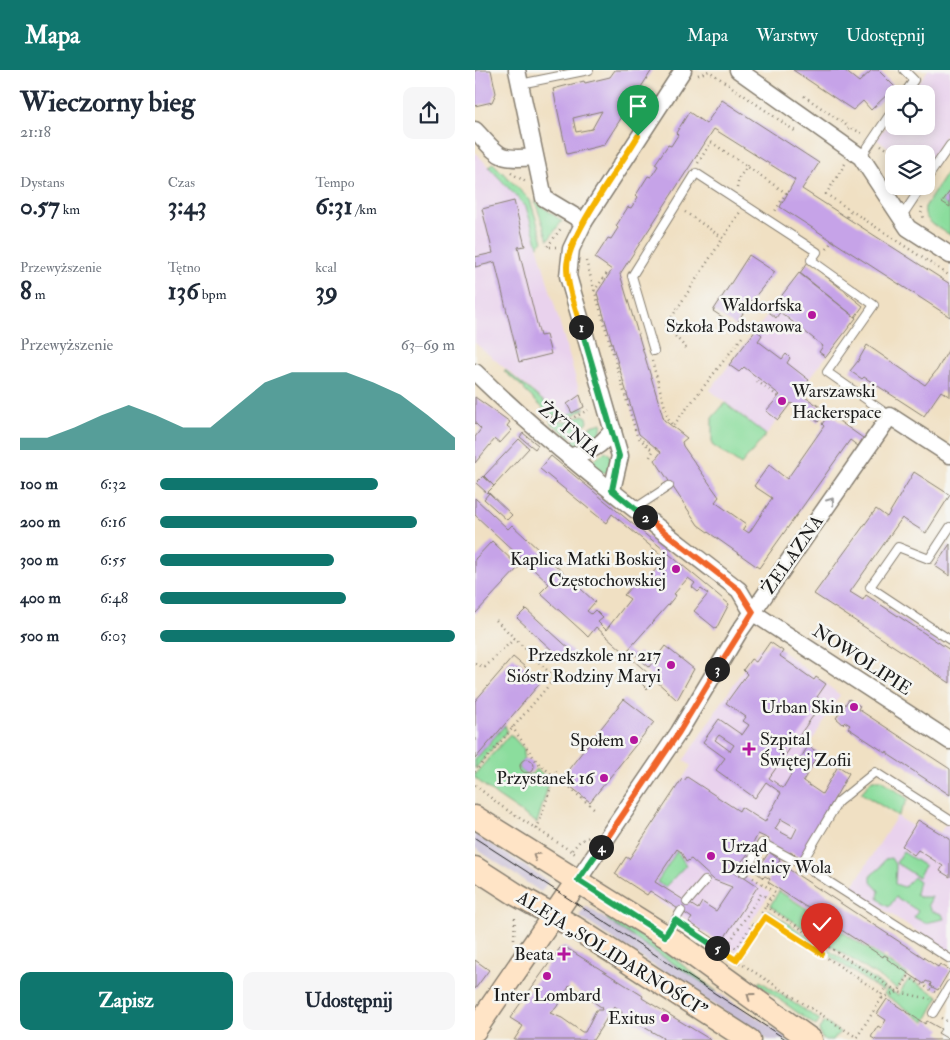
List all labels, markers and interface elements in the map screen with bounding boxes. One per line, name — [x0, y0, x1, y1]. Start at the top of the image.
text: Mapa — [25, 20, 80, 51]
text: Mapa — [687, 24, 728, 47]
text: Warstwy — [756, 24, 818, 47]
text: Udostępnij — [846, 24, 925, 47]
text: Wieczorny bieg — [20, 85, 195, 120]
pin — [617, 85, 659, 136]
map controls — [885, 85, 935, 195]
button: locate — [885, 85, 935, 135]
button: share — [403, 87, 455, 139]
icon: arrive — [624, 92, 652, 120]
text: 21:18 — [20, 122, 51, 142]
button: layers — [885, 145, 935, 195]
text: Dystans — [20, 174, 65, 191]
text: Czas — [168, 174, 195, 191]
text: Tempo — [315, 174, 354, 191]
text: 0.57 — [20, 191, 60, 222]
text: 3:43 — [168, 191, 207, 222]
text: 6:31 — [315, 191, 353, 222]
text: km — [60, 201, 80, 218]
text: /km — [353, 201, 377, 218]
text: Przewyższenie — [20, 259, 102, 276]
text: Tętno — [168, 259, 201, 276]
text: kcal — [315, 259, 337, 276]
text: 8 — [20, 276, 32, 307]
text: 136 — [168, 276, 199, 307]
text: 39 — [315, 276, 338, 307]
text: m — [32, 286, 46, 303]
text: bpm — [199, 286, 227, 303]
place label: Waldorfska Szkoła Podstawowa — [666, 294, 803, 338]
marker: Waldorfska Szkoła Podstawowa — [806, 309, 818, 321]
pin: 1 — [569, 314, 593, 340]
text: 1 — [579, 319, 584, 336]
text: Przewyższenie — [20, 335, 113, 355]
text: 63–69 m — [401, 335, 455, 355]
place label: Warszawski Hackerspace — [791, 380, 882, 424]
marker: Warszawski Hackerspace — [776, 395, 788, 407]
street label: ŻYTNIA — [533, 397, 606, 463]
text: 100 m — [20, 474, 58, 494]
text: 6:32 — [100, 474, 126, 494]
one-way arrow — [825, 497, 834, 506]
pin: 2 — [633, 504, 657, 530]
text: 2 — [642, 509, 649, 526]
street label: ŻELAZNA — [756, 510, 829, 599]
text: 200 m — [20, 512, 60, 532]
text: 6:16 — [100, 512, 126, 532]
place label: Kaplica Matki Boskiej Częstochowskiej — [510, 548, 666, 592]
text: 300 m — [20, 550, 58, 570]
text: 6:55 — [100, 550, 126, 570]
marker: Kaplica Matki Boskiej Częstochowskiej — [670, 563, 682, 575]
text: 400 m — [20, 588, 61, 608]
text: 6:48 — [100, 588, 128, 608]
street label: NOWOLIPIE — [808, 619, 916, 701]
text: 500 m — [20, 626, 59, 646]
text: 6:03 — [100, 626, 126, 646]
place label: Przedszkole nr 217 Sióstr Rodziny Maryi — [507, 644, 661, 688]
pin: 3 — [705, 656, 729, 682]
marker: Przedszkole nr 217 Sióstr Rodziny Maryi — [665, 659, 677, 671]
text: 3 — [715, 661, 720, 678]
place label: Urban Skin — [761, 696, 844, 719]
marker: Urban Skin — [848, 701, 860, 713]
place label: Szpital Świętej Zofii — [760, 728, 852, 772]
place label: Społem — [570, 729, 624, 752]
marker: Społem — [628, 734, 640, 746]
marker: Szpital Świętej Zofii — [742, 742, 756, 756]
place label: Przystanek 16 — [496, 767, 595, 790]
marker: Przystanek 16 — [598, 772, 610, 784]
pin: 4 — [589, 834, 613, 860]
place label: Urząd Dzielnicy Wola — [721, 835, 832, 879]
text: 4 — [598, 839, 605, 856]
marker: Urząd Dzielnicy Wola — [705, 850, 717, 862]
one-way arrow — [533, 852, 542, 862]
street label: ALEJA „SOLIDARNOŚCI” — [512, 885, 711, 1022]
pin — [801, 903, 843, 954]
icon: check — [808, 910, 836, 938]
pin: 5 — [705, 936, 729, 960]
text: 5 — [714, 940, 721, 957]
place label: Beata — [514, 943, 555, 966]
marker: Beata — [558, 948, 570, 960]
marker: Inter Lombard — [541, 970, 553, 982]
button: Zapisz — [20, 972, 233, 1030]
button: Udostępnij — [243, 972, 455, 1030]
place label: Inter Lombard — [493, 984, 601, 1007]
one-way arrow — [746, 993, 756, 1002]
place label: Exitus — [608, 1007, 655, 1030]
marker: Exitus — [659, 1012, 671, 1024]

